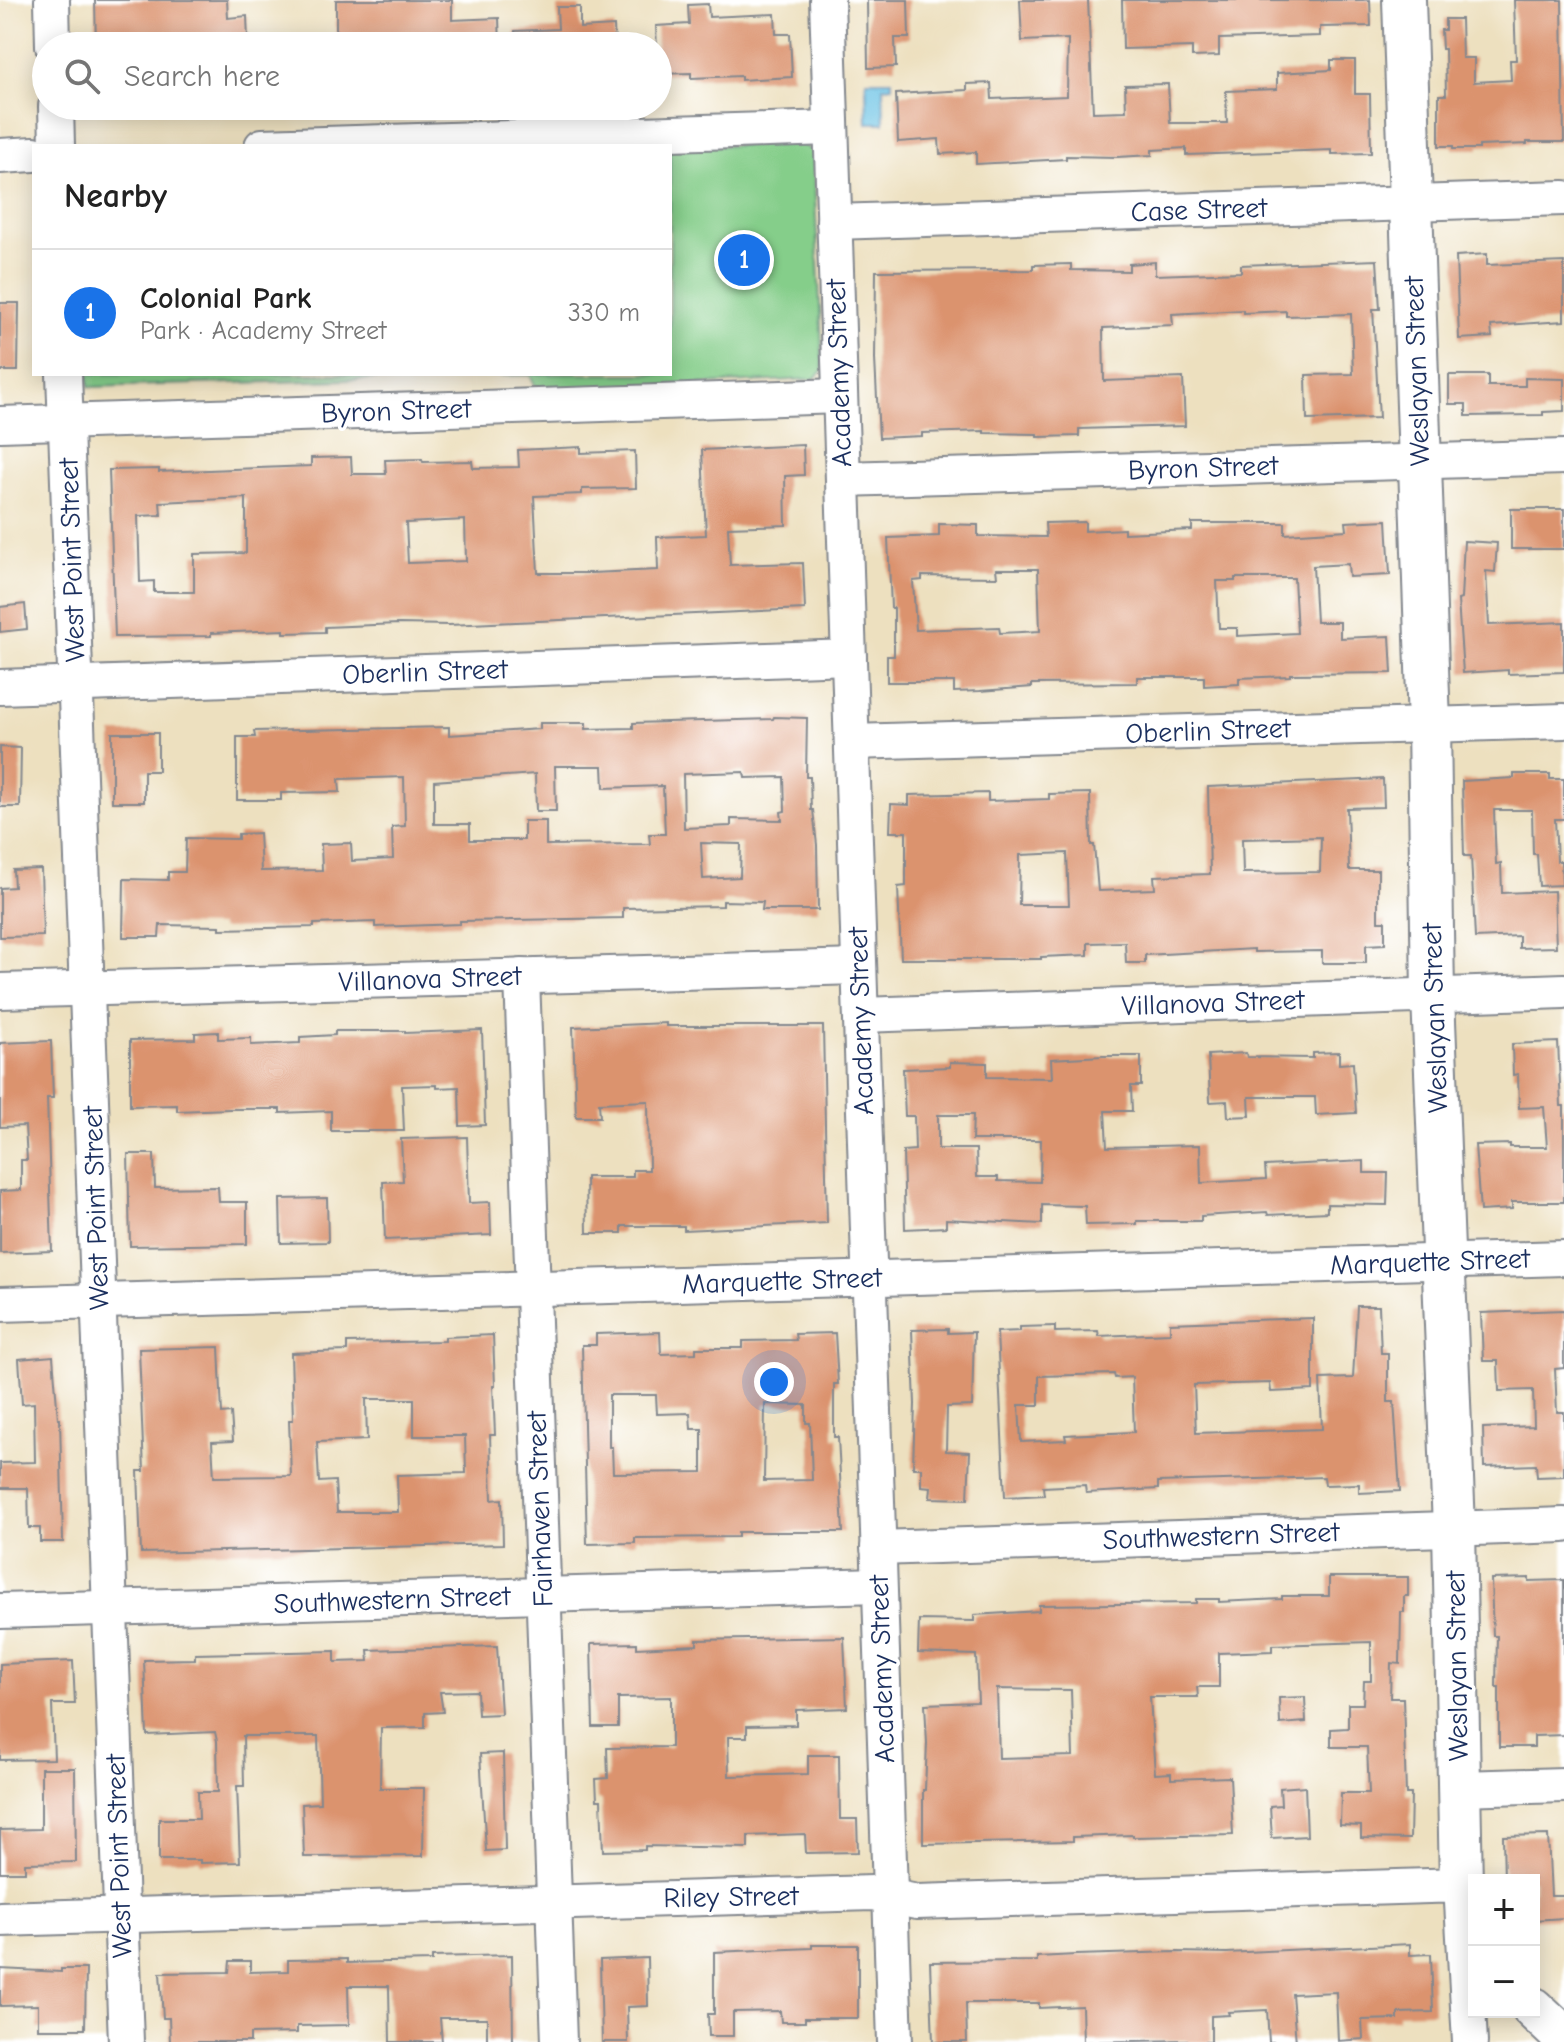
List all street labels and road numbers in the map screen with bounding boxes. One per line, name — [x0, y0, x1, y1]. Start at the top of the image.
street label: Case Street — [1130, 192, 1269, 228]
street label: Weslayan Street — [1398, 274, 1436, 467]
street label: Academy Street — [820, 277, 858, 468]
street label: Byron Street — [320, 392, 473, 430]
street label: Byron Street — [1127, 449, 1280, 487]
street label: West Point Street — [52, 456, 92, 663]
street label: Oberlin Street — [342, 653, 509, 691]
street label: Oberlin Street — [1125, 712, 1292, 750]
street label: Weslayan Street — [1416, 921, 1454, 1114]
street label: Academy Street — [842, 925, 880, 1116]
street label: Villanova Street — [338, 960, 523, 998]
street label: Villanova Street — [1121, 984, 1306, 1022]
street label: West Point Street — [76, 1104, 116, 1311]
street label: Marquette Street — [1329, 1242, 1531, 1281]
street label: Marquette Street — [681, 1261, 883, 1300]
street label: Fairhaven Street — [521, 1409, 559, 1608]
street label: Southwestern Street — [1102, 1516, 1341, 1556]
street label: Weslayan Street — [1439, 1570, 1475, 1761]
street label: Academy Street — [863, 1573, 901, 1764]
street label: Southwestern Street — [273, 1580, 512, 1620]
street label: West Point Street — [99, 1752, 139, 1959]
street label: Riley Street — [663, 1880, 800, 1914]

